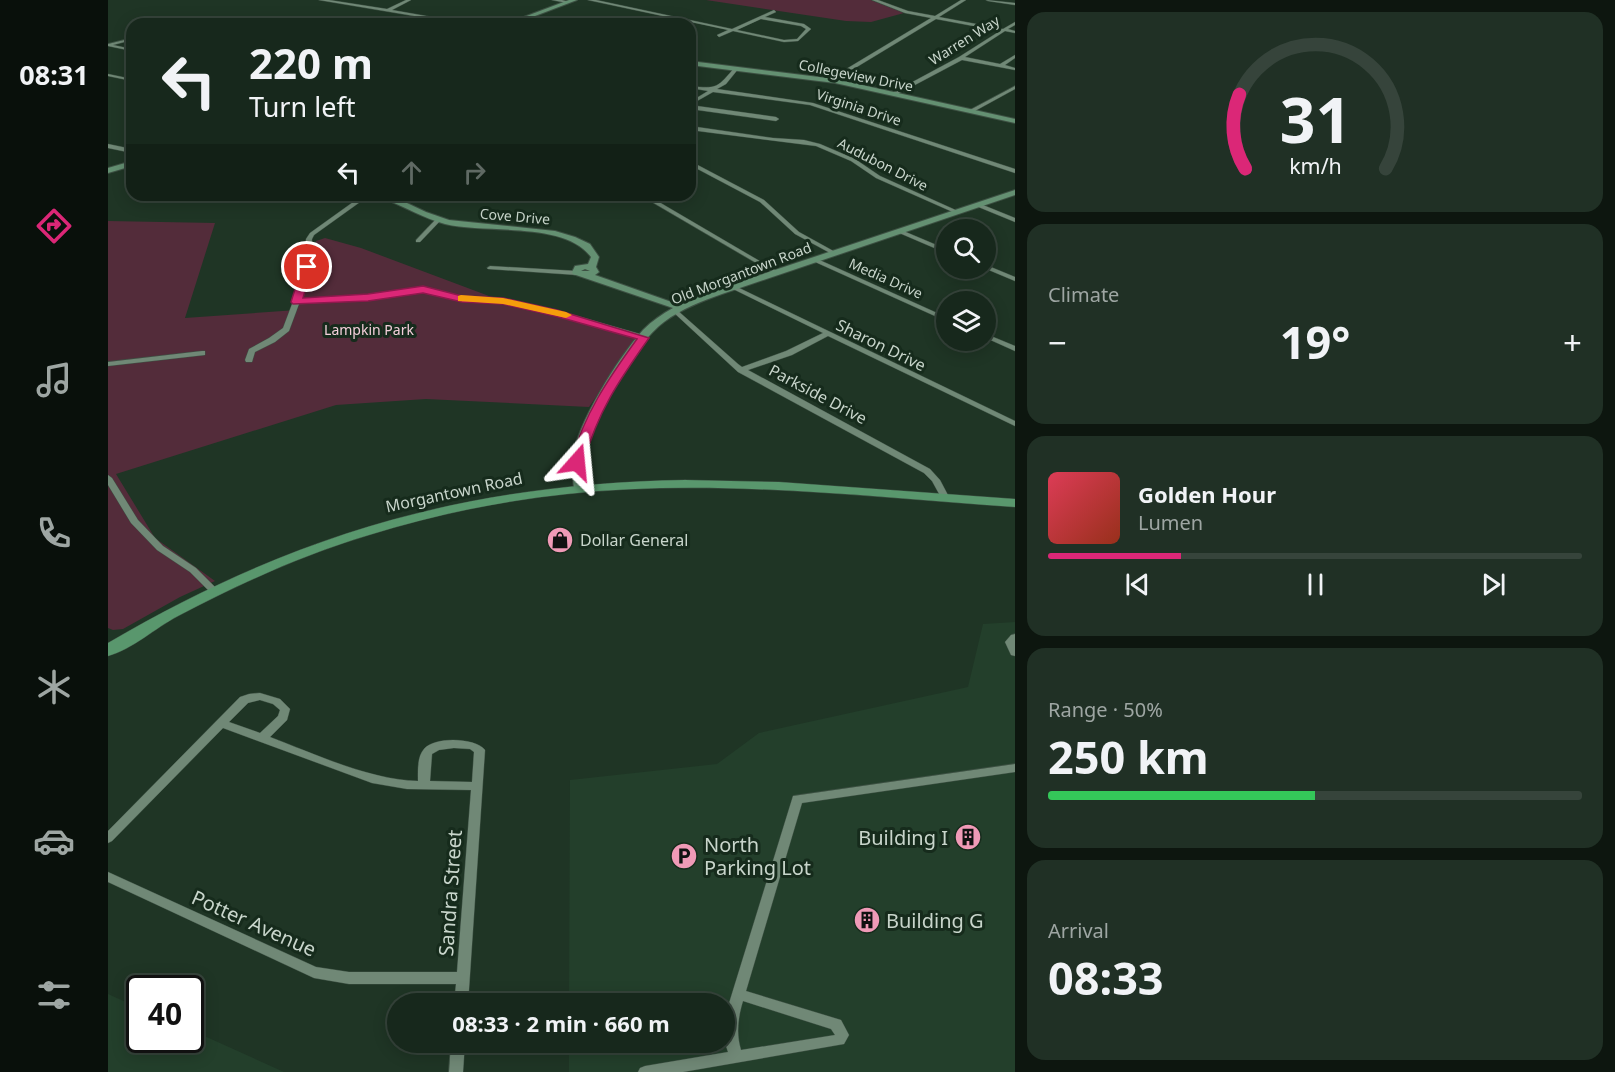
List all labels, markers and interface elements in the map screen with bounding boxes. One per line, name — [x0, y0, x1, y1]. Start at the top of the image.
street label: Warren Way — [925, 10, 1004, 69]
text: 220 m — [249, 34, 373, 91]
icon: left — [150, 42, 228, 120]
street label: Collegeview Drive — [797, 55, 915, 95]
text: 08:31 — [19, 56, 89, 93]
text: 31 — [1279, 76, 1351, 161]
street label: Virginia Drive — [814, 84, 904, 130]
text: Turn left — [249, 88, 355, 125]
street label: Audubon Drive — [835, 133, 931, 195]
text: km/h — [1289, 151, 1341, 180]
icon: left — [332, 156, 365, 189]
icon: ahead — [395, 156, 428, 189]
icon: right — [458, 156, 491, 189]
street label: Cove Drive — [479, 203, 551, 229]
icon: directions — [33, 205, 75, 247]
map controls — [936, 219, 996, 351]
button: search — [936, 219, 996, 279]
street label: Old Morgantown Road — [668, 237, 814, 309]
pin — [281, 241, 332, 292]
icon: arrive — [290, 250, 323, 283]
street label: Media Drive — [846, 253, 926, 303]
text: Climate — [1048, 281, 1119, 308]
button: layers — [936, 291, 996, 351]
text: 19° — [1280, 311, 1350, 372]
street label: Sharon Drive — [832, 314, 930, 376]
park label: Lampkin Park — [324, 320, 414, 339]
text: − — [1048, 320, 1067, 365]
text: + — [1563, 320, 1582, 365]
icon: music — [33, 359, 75, 401]
street label: Parkside Drive — [765, 359, 871, 429]
position arrow — [545, 430, 609, 494]
street label: Morgantown Road — [383, 467, 525, 517]
text: Golden Hour — [1138, 479, 1276, 509]
text: Lumen — [1138, 509, 1203, 536]
icon: phone — [33, 512, 75, 554]
shop icon: Dollar General — [545, 525, 575, 555]
place label: Dollar General — [580, 529, 688, 551]
icon: previous — [1121, 568, 1154, 601]
icon: pause — [1299, 568, 1332, 601]
icon: next — [1477, 568, 1510, 601]
icon: climate — [33, 666, 75, 708]
text: Range · 50% — [1048, 696, 1163, 723]
text: 250 km — [1048, 726, 1209, 787]
icon: car — [33, 820, 75, 862]
building icon: Building I — [953, 822, 983, 852]
place label: Building I — [858, 824, 948, 851]
street label: Sandra Street — [432, 829, 468, 957]
place label: North Parking Lot — [704, 831, 811, 881]
parking icon: North Parking Lot — [669, 841, 699, 871]
street label: Potter Avenue — [187, 883, 321, 963]
building icon: Building G — [852, 905, 882, 935]
place label: Building G — [886, 907, 984, 934]
text: Arrival — [1048, 917, 1109, 944]
text: 08:33 — [1048, 947, 1164, 1008]
icon: filters — [33, 974, 75, 1016]
speed limit sign: 40 — [126, 975, 204, 1053]
text: 08:33 · 2 min · 660 m — [452, 1008, 670, 1038]

